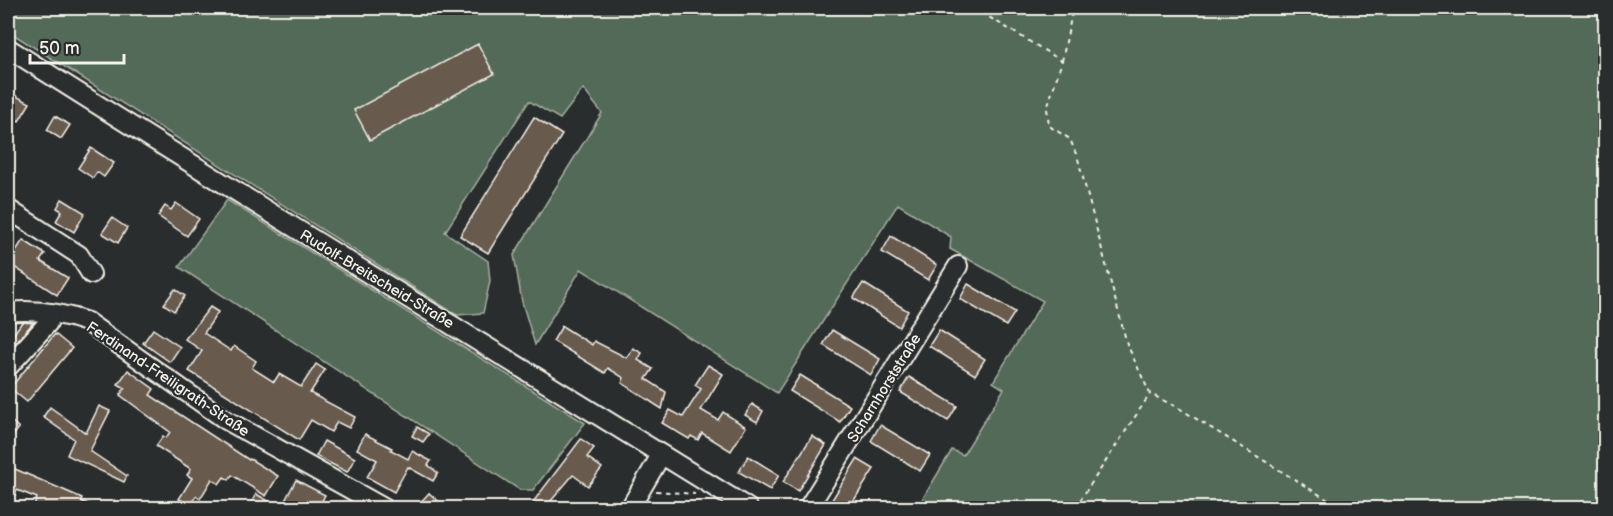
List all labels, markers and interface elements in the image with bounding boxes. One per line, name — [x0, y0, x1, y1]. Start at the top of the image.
scale bar — [30, 27, 124, 65]
text: 50 m — [39, 38, 80, 59]
street label: Rudolf-Breitscheid-Straße — [296, 226, 457, 333]
street label: Ferdinand-Freiligrath-Straße — [83, 318, 253, 441]
street label: Scharnhorststraße — [843, 330, 926, 446]

